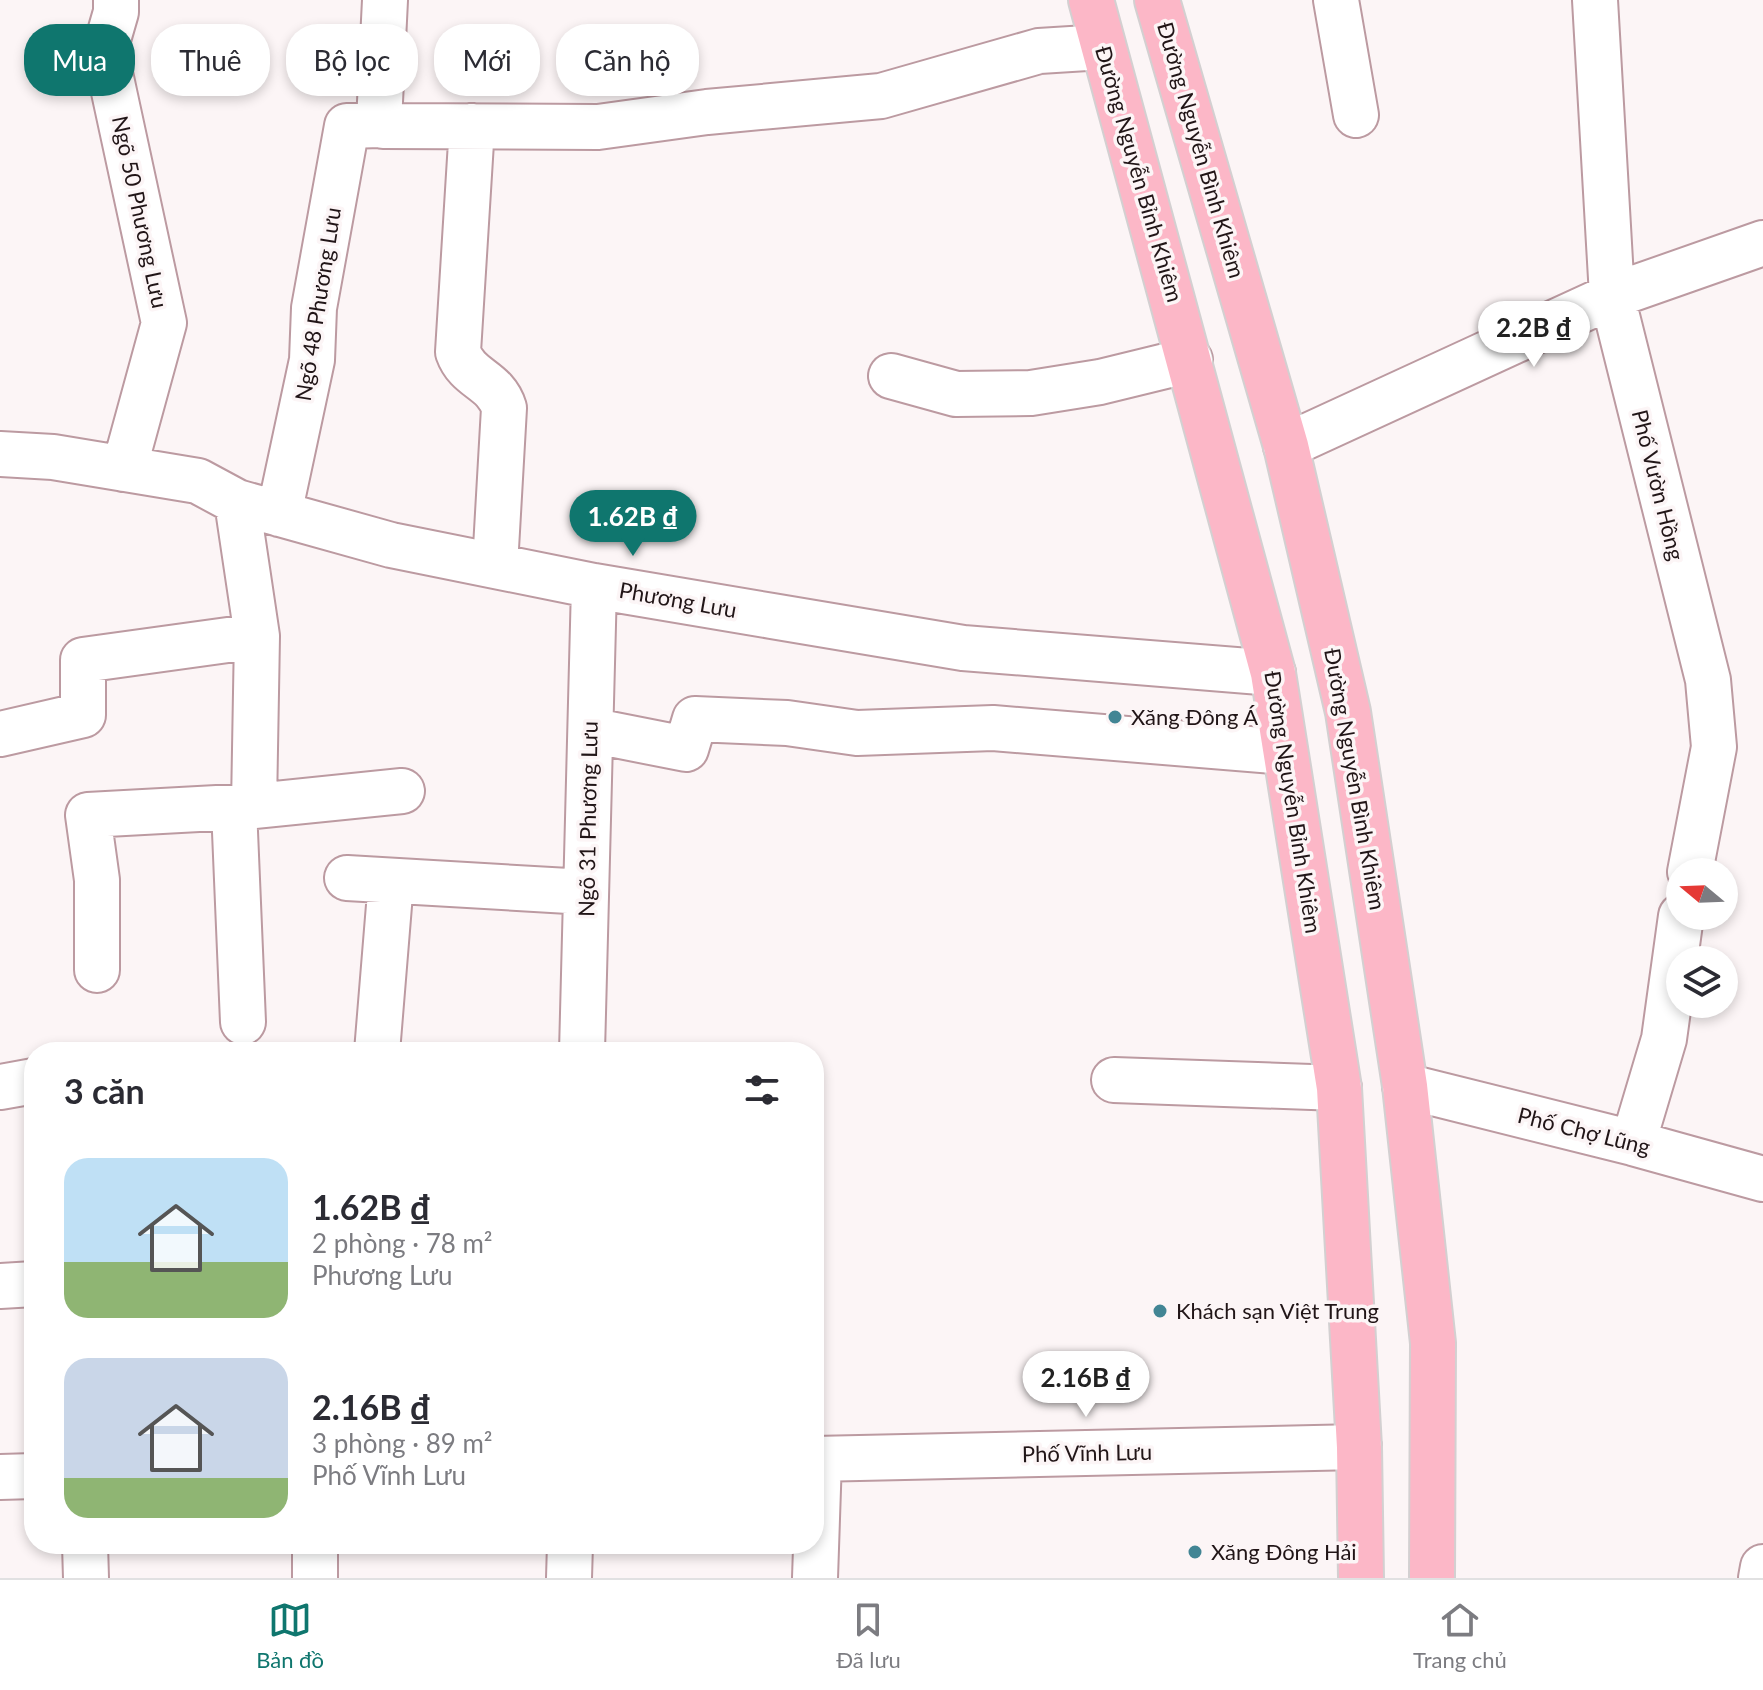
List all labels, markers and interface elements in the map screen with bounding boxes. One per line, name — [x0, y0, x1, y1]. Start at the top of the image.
street label: Đường Nguyễn Bình Khiêm — [1152, 19, 1251, 281]
chip: Mua — [24, 24, 135, 96]
chip: Thuê — [151, 24, 270, 96]
chip: Bộ lọc — [286, 24, 418, 96]
chip: Mới — [434, 24, 540, 96]
chip: Căn hộ — [556, 24, 699, 96]
street label: Đường Nguyễn Bỉnh Khiêm — [1090, 43, 1189, 305]
street label: Ngõ 50 Phương Lưu — [107, 113, 174, 311]
street label: Ngõ 48 Phương Lưu — [289, 205, 346, 403]
pin: 2.2B ₫ — [1469, 301, 1599, 369]
text: 2.2B ₫ — [1496, 311, 1572, 343]
street label: Phố Vườn Hồng — [1627, 407, 1690, 563]
pin: 1.62B ₫ — [559, 490, 707, 558]
text: 1.62B ₫ — [588, 500, 678, 532]
street label: Phương Lưu — [617, 576, 739, 623]
street label: Đường Nguyễn Bình Khiêm — [1319, 646, 1392, 912]
street label: Đường Nguyễn Bỉnh Khiêm — [1259, 669, 1328, 935]
place label: Xăng Đông Á — [1131, 703, 1258, 730]
marker: Xăng Đông Á — [1106, 708, 1124, 726]
street label: Ngõ 31 Phương Lưu — [572, 721, 603, 917]
north arrow — [1666, 858, 1738, 930]
map controls — [1666, 858, 1738, 1018]
button: layers — [1666, 946, 1738, 1018]
icon: filters — [740, 1068, 784, 1112]
text: 3 căn — [64, 1070, 145, 1111]
street label: Phố Chợ Lũng — [1515, 1101, 1653, 1160]
text: 1.62B ₫ — [312, 1186, 431, 1227]
icon: home — [128, 1190, 224, 1286]
text: 2 phòng · 78 m² — [312, 1227, 493, 1259]
text: Phương Lưu — [312, 1259, 453, 1291]
place label: Khách sạn Việt Trung — [1176, 1297, 1379, 1324]
marker: Khách sạn Việt Trung — [1151, 1302, 1169, 1320]
pin: 2.16B ₫ — [1012, 1351, 1160, 1419]
text: 2.16B ₫ — [1041, 1361, 1131, 1393]
text: 2.16B ₫ — [312, 1386, 431, 1427]
icon: home — [128, 1390, 224, 1486]
text: 3 phòng · 89 m² — [312, 1427, 493, 1459]
street label: Phố Vĩnh Lưu — [1022, 1438, 1152, 1467]
text: Phố Vĩnh Lưu — [312, 1459, 466, 1491]
place label: Xăng Đông Hải — [1211, 1538, 1357, 1565]
marker: Xăng Đông Hải — [1186, 1543, 1204, 1561]
tab: Bản đồ — [256, 1598, 324, 1673]
tab: Đã lưu — [836, 1598, 901, 1673]
tab: Trang chủ — [1413, 1598, 1507, 1673]

